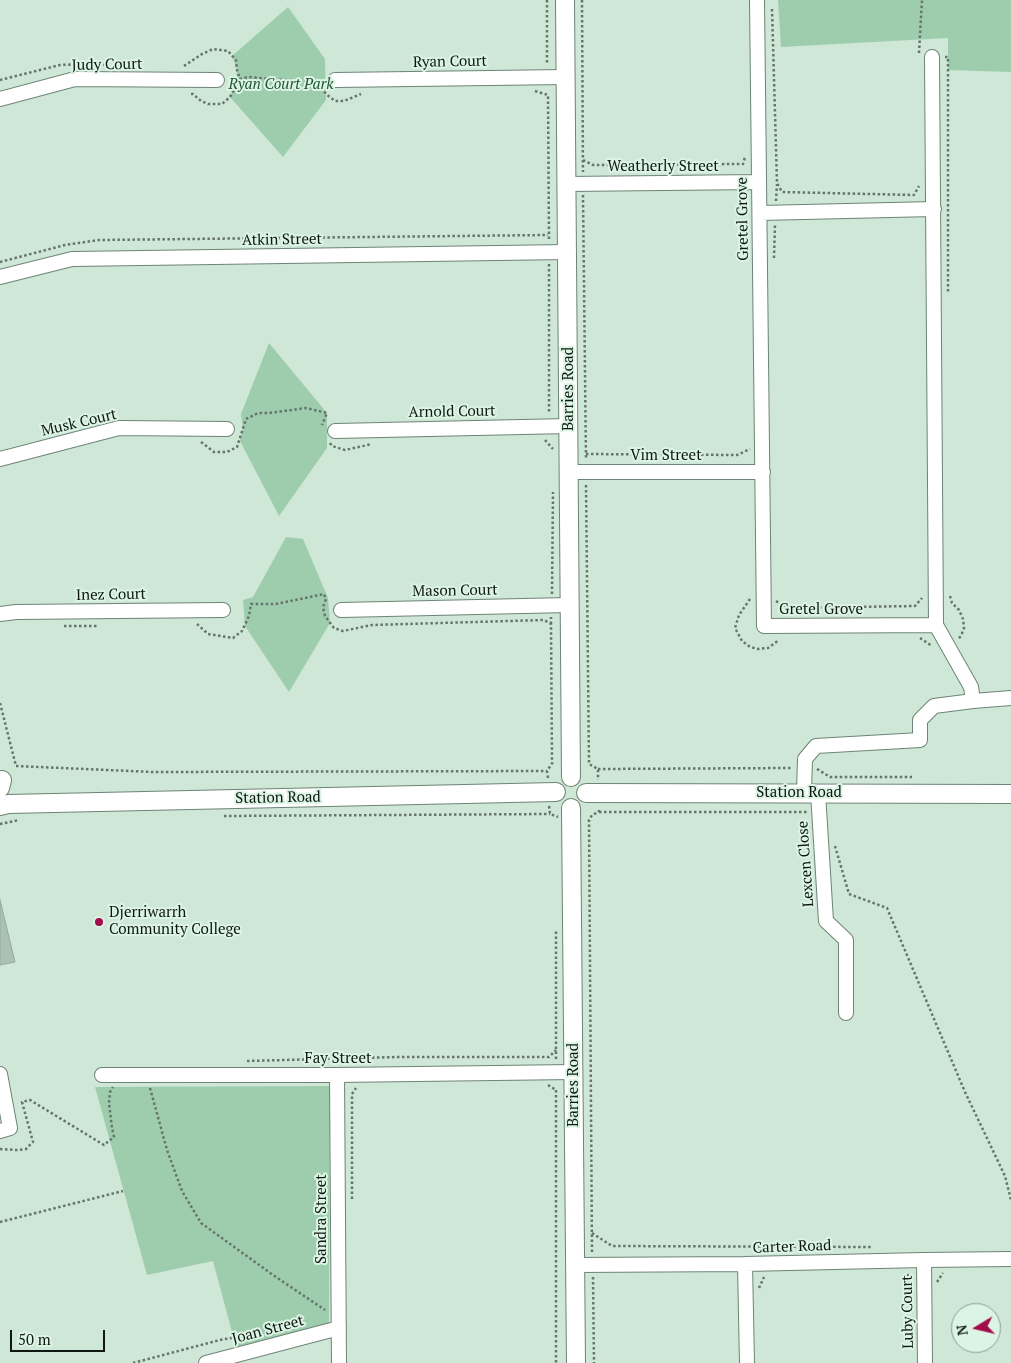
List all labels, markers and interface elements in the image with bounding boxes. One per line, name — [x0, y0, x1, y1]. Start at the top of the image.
street label: Ryan Court — [413, 52, 487, 72]
street label: Judy Court — [71, 55, 143, 75]
park label: Ryan Court Park — [228, 76, 334, 94]
street label: Weatherly Street — [607, 158, 719, 176]
street label: Gretel Grove — [733, 177, 753, 261]
street label: Atkin Street — [242, 230, 322, 250]
street label: Barries Road — [560, 347, 578, 431]
street label: Arnold Court — [408, 402, 496, 422]
street label: Musk Court — [39, 406, 119, 440]
street label: Vim Street — [630, 447, 702, 465]
street label: Mason Court — [412, 581, 498, 601]
street label: Inez Court — [76, 585, 146, 605]
street label: Gretel Grove — [779, 601, 863, 619]
street label: Station Road — [756, 784, 842, 802]
street label: Station Road — [235, 788, 321, 808]
street label: Lexcen Close — [794, 820, 818, 908]
place label: Djerriwarrh Community College — [109, 904, 241, 939]
marker: Djerriwarrh Community College — [93, 916, 105, 928]
street label: Barries Road — [565, 1043, 583, 1127]
street label: Fay Street — [305, 1050, 371, 1068]
street label: Sandra Street — [313, 1174, 331, 1264]
street label: Carter Road — [752, 1237, 832, 1257]
street label: Luby Court — [898, 1275, 918, 1349]
north arrow — [951, 1303, 1001, 1353]
street label: Joan Street — [230, 1312, 306, 1348]
scale bar — [12, 1320, 108, 1352]
text: N — [951, 1324, 972, 1337]
text: 50 m — [18, 1329, 51, 1349]

